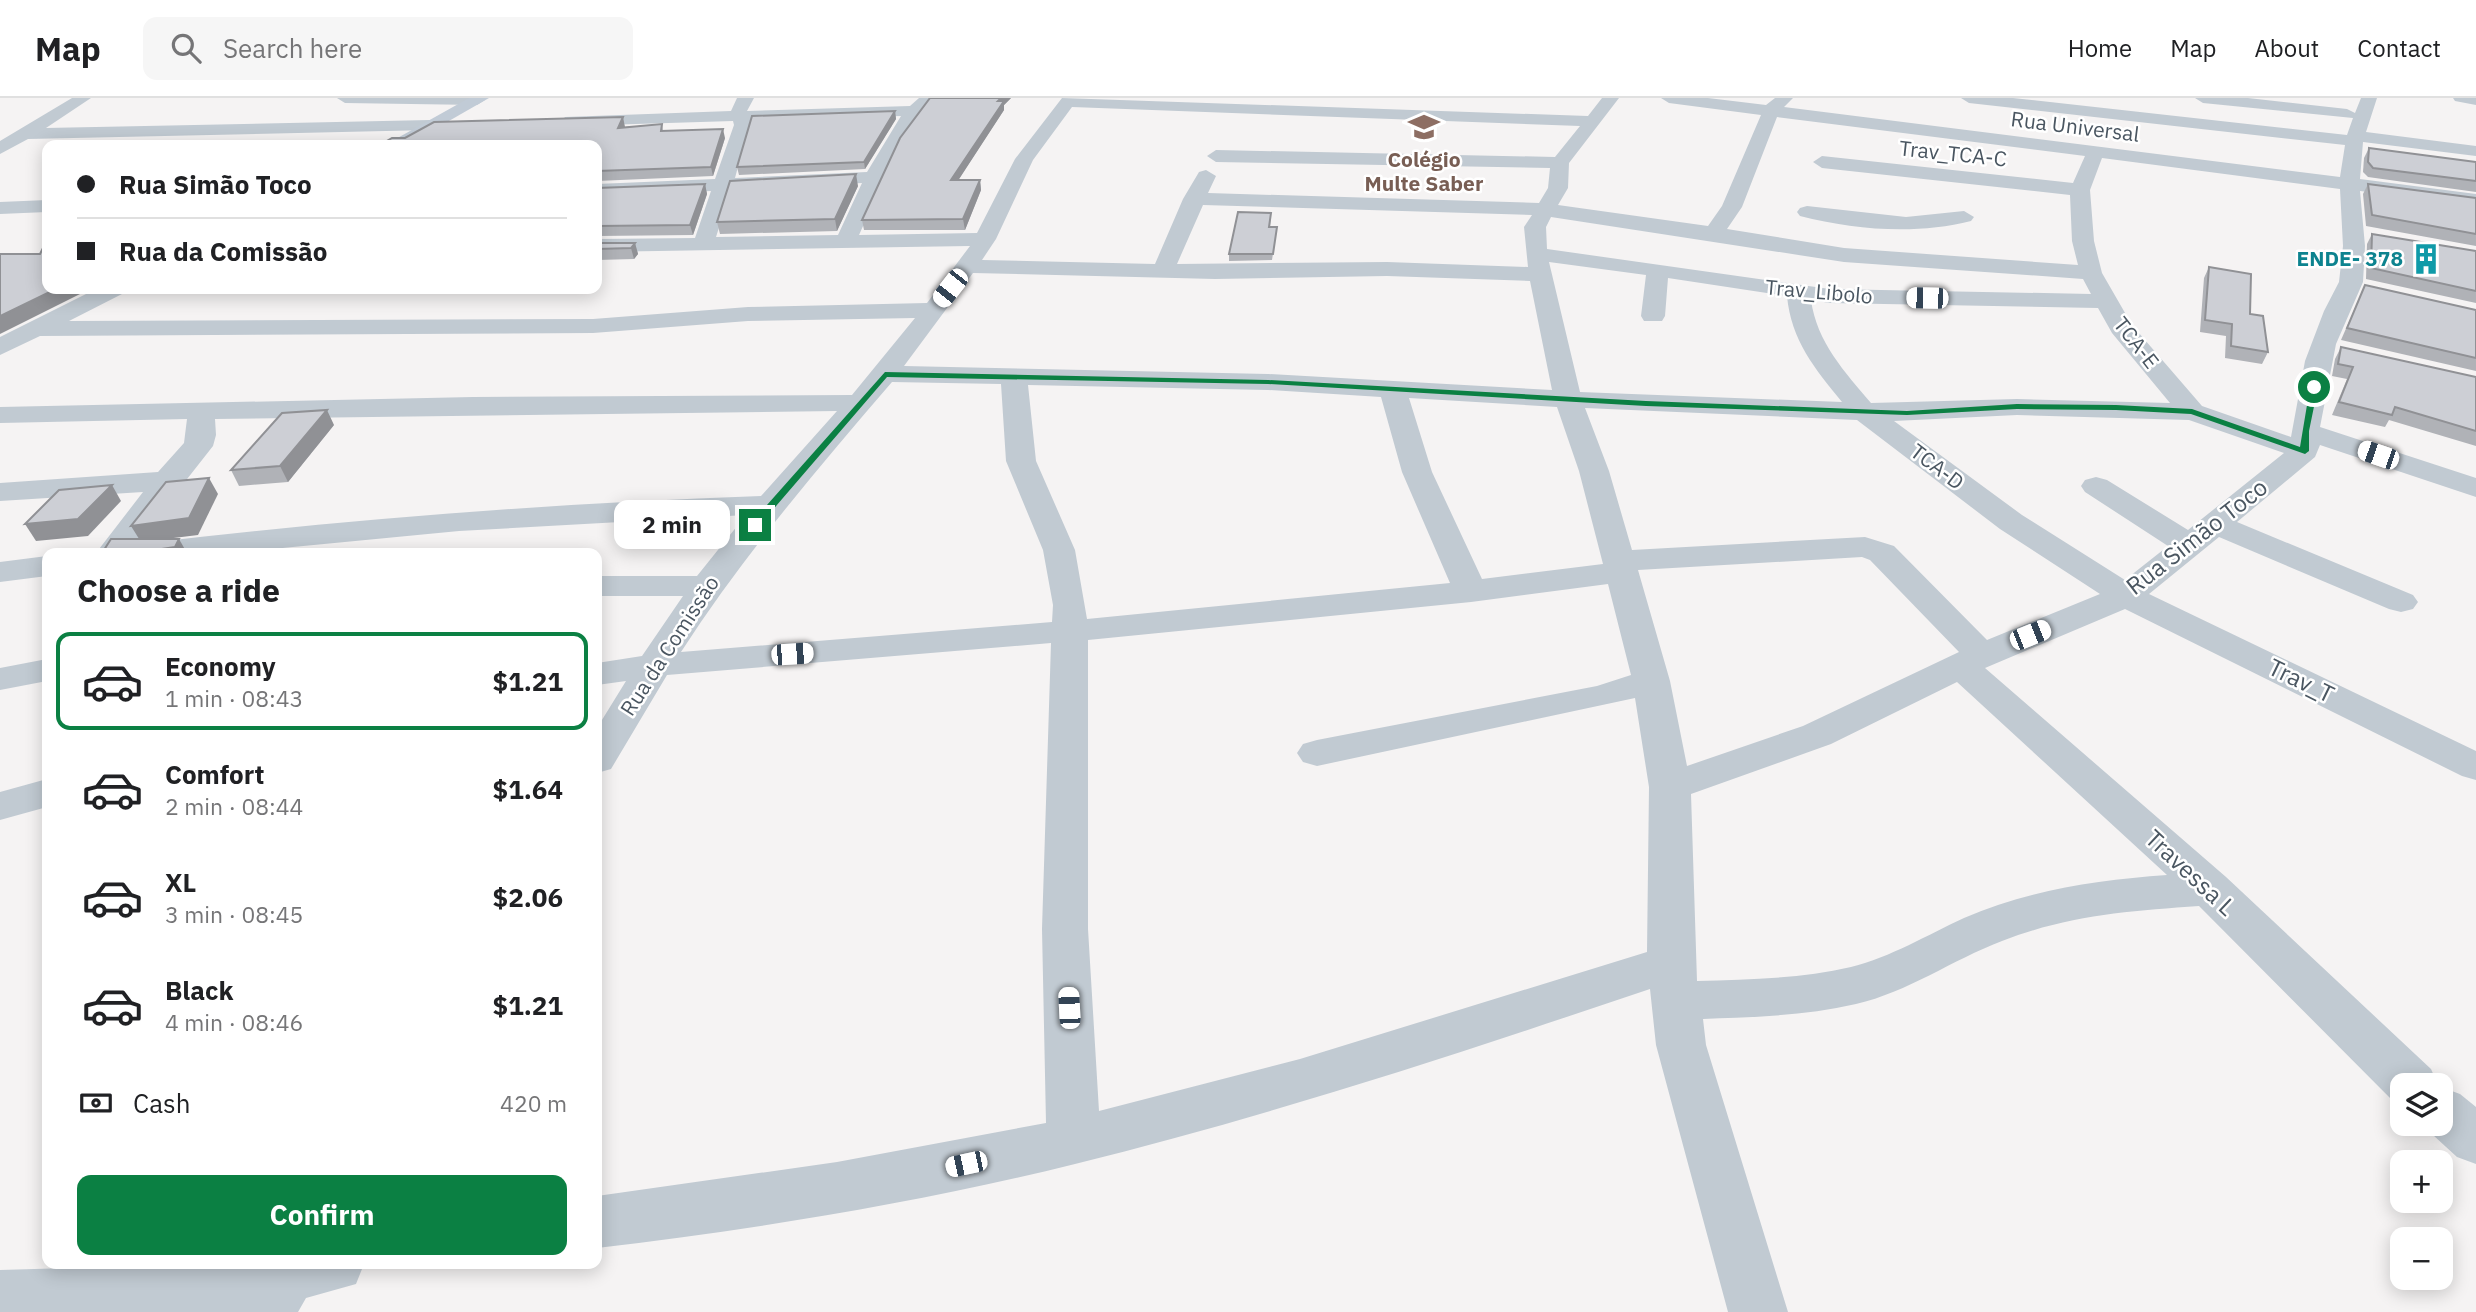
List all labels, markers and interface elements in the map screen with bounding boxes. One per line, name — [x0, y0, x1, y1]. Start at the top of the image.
search box — [143, 17, 633, 80]
text: Map — [35, 27, 101, 70]
icon: search — [167, 29, 205, 67]
text: Search here — [223, 31, 362, 65]
text: Home — [2068, 32, 2132, 64]
text: Map — [2170, 32, 2216, 64]
text: About — [2254, 32, 2319, 64]
text: Contact — [2357, 32, 2441, 64]
street label: Rua Universal — [2009, 104, 2141, 148]
school or university icon: Colégio Multe Saber — [1407, 110, 1441, 144]
street label: Trav_TCA-C — [1898, 133, 2008, 173]
place label: Colégio Multe Saber — [1365, 145, 1484, 197]
text: Rua Simão Toco — [119, 167, 312, 201]
text: Rua da Comissão — [119, 234, 327, 268]
building icon: ENDE- 378 — [2409, 242, 2443, 276]
place label: ENDE- 378 — [2296, 244, 2403, 272]
car — [929, 265, 972, 311]
street label: Trav_Libolo — [1764, 272, 1874, 310]
car — [1906, 287, 1949, 309]
street label: TCA-E — [2108, 311, 2166, 374]
route start — [2298, 371, 2330, 403]
street label: TCA-D — [1905, 437, 1970, 495]
car — [2355, 438, 2402, 472]
street label: Rua Simão Toco — [2119, 471, 2274, 602]
callout: 2 min — [615, 500, 730, 550]
text: 2 min — [642, 509, 702, 539]
route end — [739, 509, 771, 541]
text: Choose a ride — [77, 569, 280, 611]
street label: Rua da Comissão — [613, 570, 725, 721]
car — [2007, 617, 2054, 653]
car — [771, 642, 814, 666]
text: Economy — [165, 649, 276, 683]
icon: car — [81, 650, 144, 713]
street label: Trav_T — [2263, 650, 2340, 710]
text: $1.21 — [493, 664, 563, 698]
text: 1 min · 08:43 — [165, 683, 303, 713]
text: Comfort — [165, 757, 264, 791]
icon: car — [81, 758, 144, 821]
text: $1.64 — [493, 772, 563, 806]
text: 2 min · 08:44 — [165, 791, 303, 821]
street label: Travessa L — [2139, 822, 2243, 922]
text: XL — [165, 865, 196, 899]
icon: car — [81, 866, 144, 929]
text: $2.06 — [493, 880, 563, 914]
text: 3 min · 08:45 — [165, 899, 303, 929]
text: Black — [165, 973, 233, 1007]
icon: car — [81, 974, 144, 1037]
car — [1058, 986, 1081, 1030]
text: $1.21 — [493, 988, 563, 1022]
text: 4 min · 08:46 — [165, 1007, 303, 1037]
map controls — [2390, 1073, 2453, 1290]
button: layers — [2390, 1073, 2453, 1136]
icon: cash — [77, 1084, 115, 1122]
text: Cash — [133, 1086, 190, 1120]
text: 420 m — [500, 1088, 567, 1118]
car — [944, 1149, 989, 1179]
button: + — [2390, 1150, 2453, 1213]
button: Confirm — [77, 1175, 567, 1255]
button: − — [2390, 1227, 2453, 1290]

